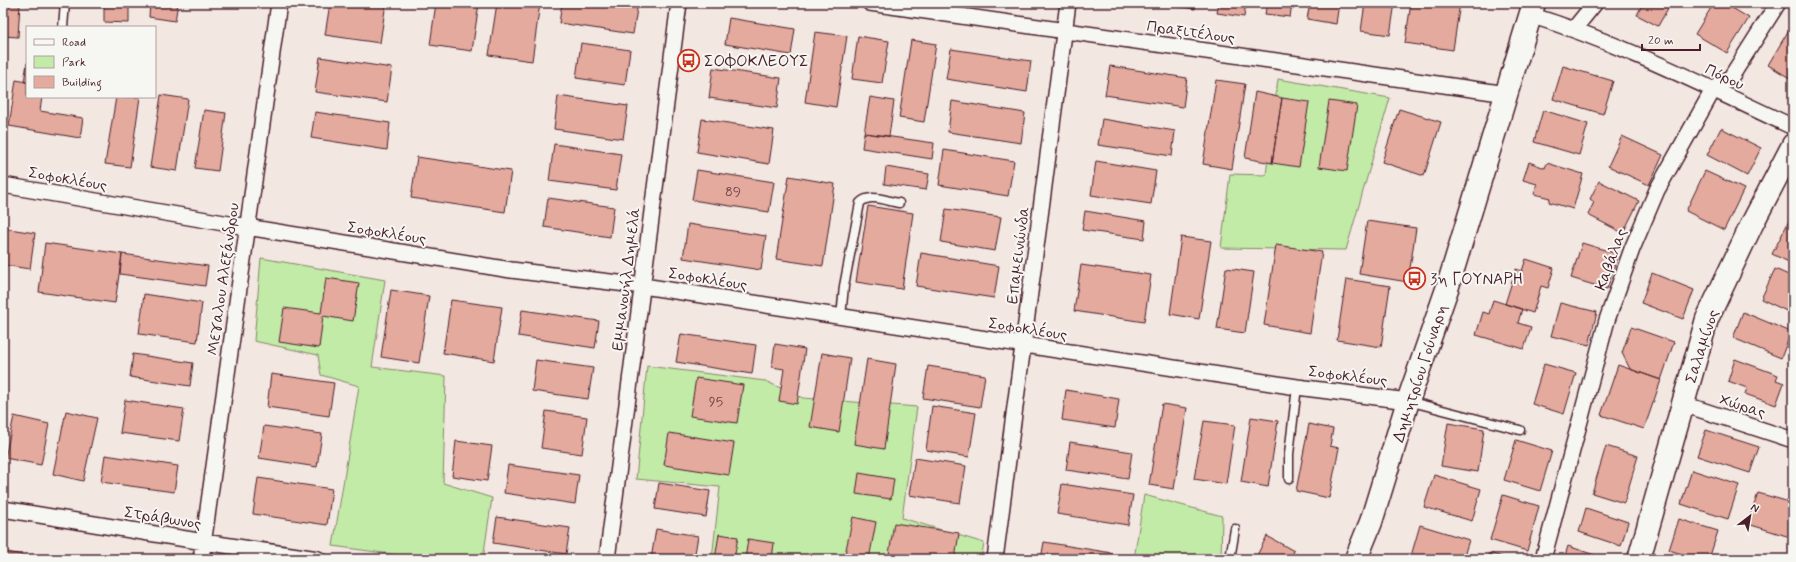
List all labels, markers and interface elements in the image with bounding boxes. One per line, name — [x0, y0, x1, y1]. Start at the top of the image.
street label: Πραξιτέλους — [1145, 15, 1236, 49]
legend — [26, 26, 156, 98]
scale bar — [1642, 26, 1700, 52]
text: 20 m — [1648, 33, 1674, 49]
text: Road — [62, 35, 86, 51]
bus stop icon: ΣΟΦΟΚΛΕΟΥΣ — [676, 47, 702, 73]
place label: ΣΟΦΟΚΛΕΟΥΣ — [704, 51, 809, 72]
text: Park — [62, 55, 86, 71]
street label: Πόρου — [1701, 59, 1747, 96]
text: Building — [62, 75, 102, 92]
street label: Σοφοκλέους — [27, 161, 109, 197]
house number: 89 — [725, 183, 741, 201]
street label: Μεγαλου Αλεξάνδρου — [202, 201, 245, 357]
street label: Επαμεινώνδα — [1002, 205, 1035, 305]
street label: Εμμανουήλ Δημελά — [607, 206, 646, 352]
street label: Σοφοκλέους — [346, 216, 428, 250]
street label: Καβάλας — [1590, 225, 1632, 294]
street label: Σοφοκλέους — [667, 262, 749, 296]
bus stop icon: 3η ΓΟΥΝΑΡΗ — [1402, 265, 1428, 291]
place label: 3η ΓΟΥΝΑΡΗ — [1430, 269, 1523, 290]
street label: Δημητρίου Γούναρη — [1388, 302, 1453, 445]
street label: Σαλαμίνος — [1681, 307, 1724, 386]
street label: Σοφοκλέους — [987, 312, 1069, 346]
street label: Σοφοκλέους — [1307, 360, 1389, 392]
street label: Χώρας — [1717, 389, 1768, 424]
house number: 95 — [709, 393, 723, 411]
north arrow — [1730, 496, 1770, 536]
text: N — [1748, 500, 1761, 516]
street label: Στράβωνος — [123, 502, 203, 535]

